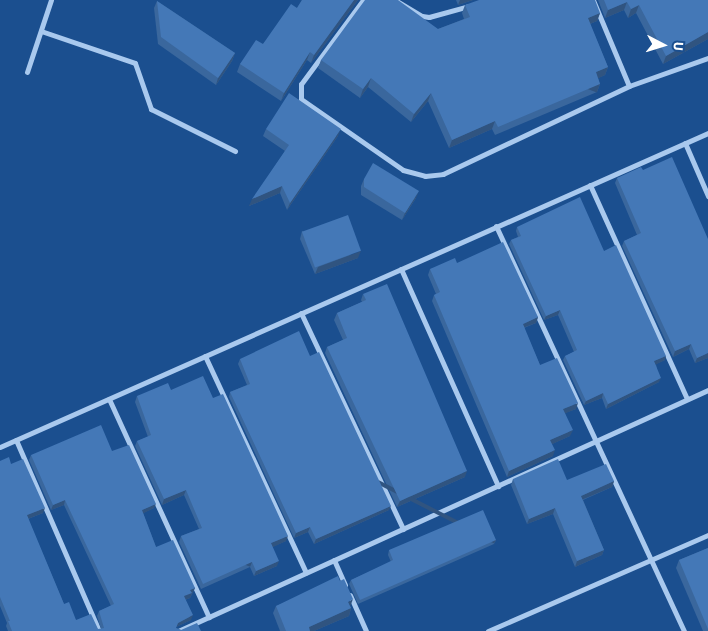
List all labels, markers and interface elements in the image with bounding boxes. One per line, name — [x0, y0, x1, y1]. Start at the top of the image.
north arrow — [638, 20, 688, 70]
text: U — [668, 41, 688, 52]

